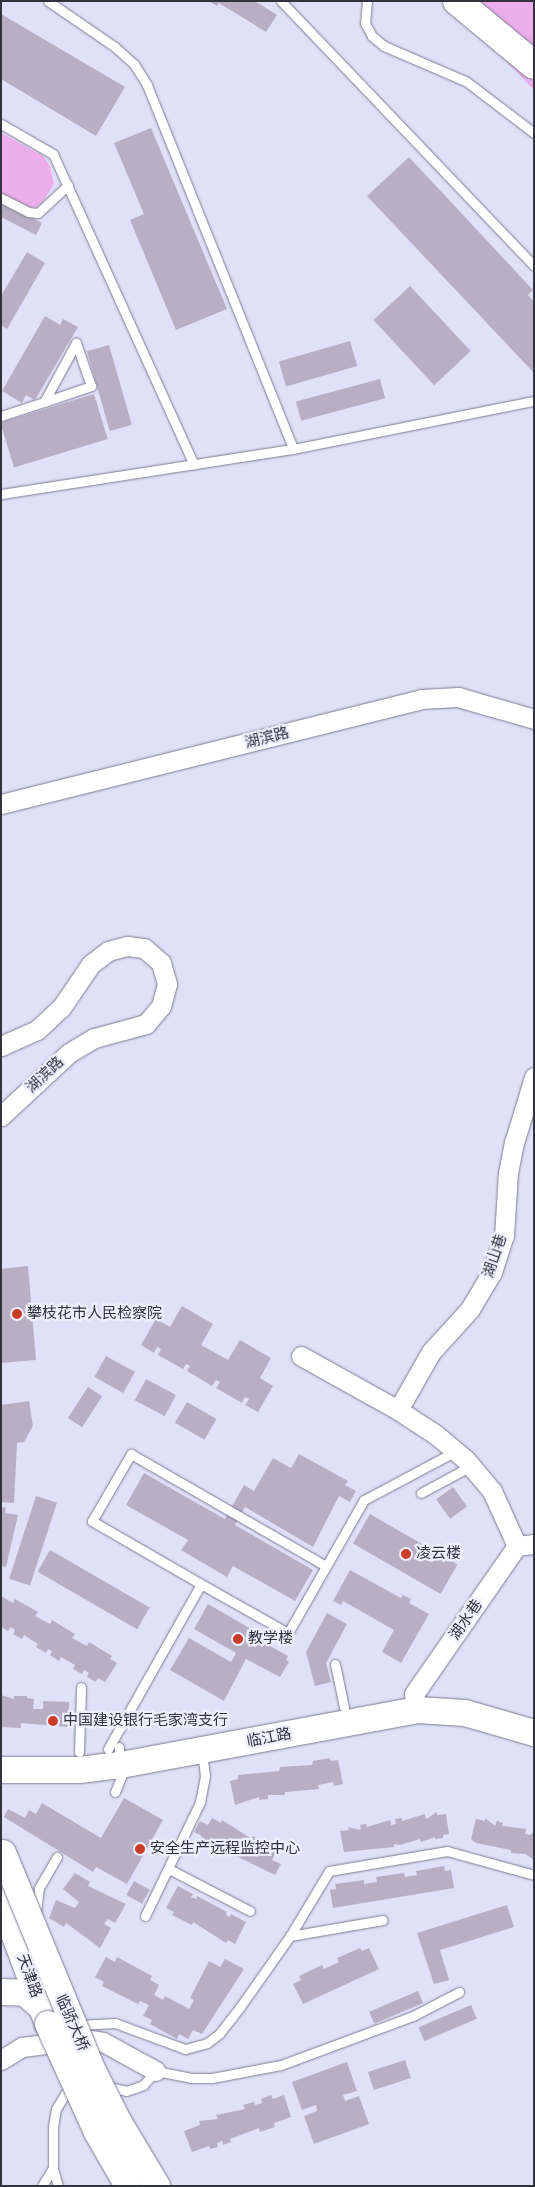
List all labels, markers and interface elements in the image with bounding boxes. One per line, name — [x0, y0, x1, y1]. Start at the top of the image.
street label: 湖滨路 — [243, 724, 291, 752]
street label: 湖滨路 — [22, 1053, 68, 1097]
street label: 湖山巷 — [479, 1232, 511, 1280]
place label: 攀枝花市人民检察院 — [27, 1305, 162, 1323]
marker: 攀枝花市人民检察院 — [11, 1308, 23, 1320]
place label: 凌云楼 — [416, 1545, 461, 1563]
marker: 凌云楼 — [400, 1548, 412, 1560]
street label: 湖水巷 — [446, 1596, 486, 1644]
place label: 教学楼 — [248, 1630, 293, 1648]
marker: 教学楼 — [232, 1633, 244, 1645]
place label: 中国建设银行毛家湾支行 — [63, 1712, 228, 1730]
marker: 中国建设银行毛家湾支行 — [47, 1715, 59, 1727]
street label: 临江路 — [245, 1725, 293, 1751]
place label: 安全生产远程监控中心 — [150, 1840, 300, 1858]
marker: 安全生产远程监控中心 — [134, 1843, 146, 1855]
street label: 天津路 — [13, 1952, 45, 2000]
street label: 临骄大桥 — [52, 1992, 92, 2054]

